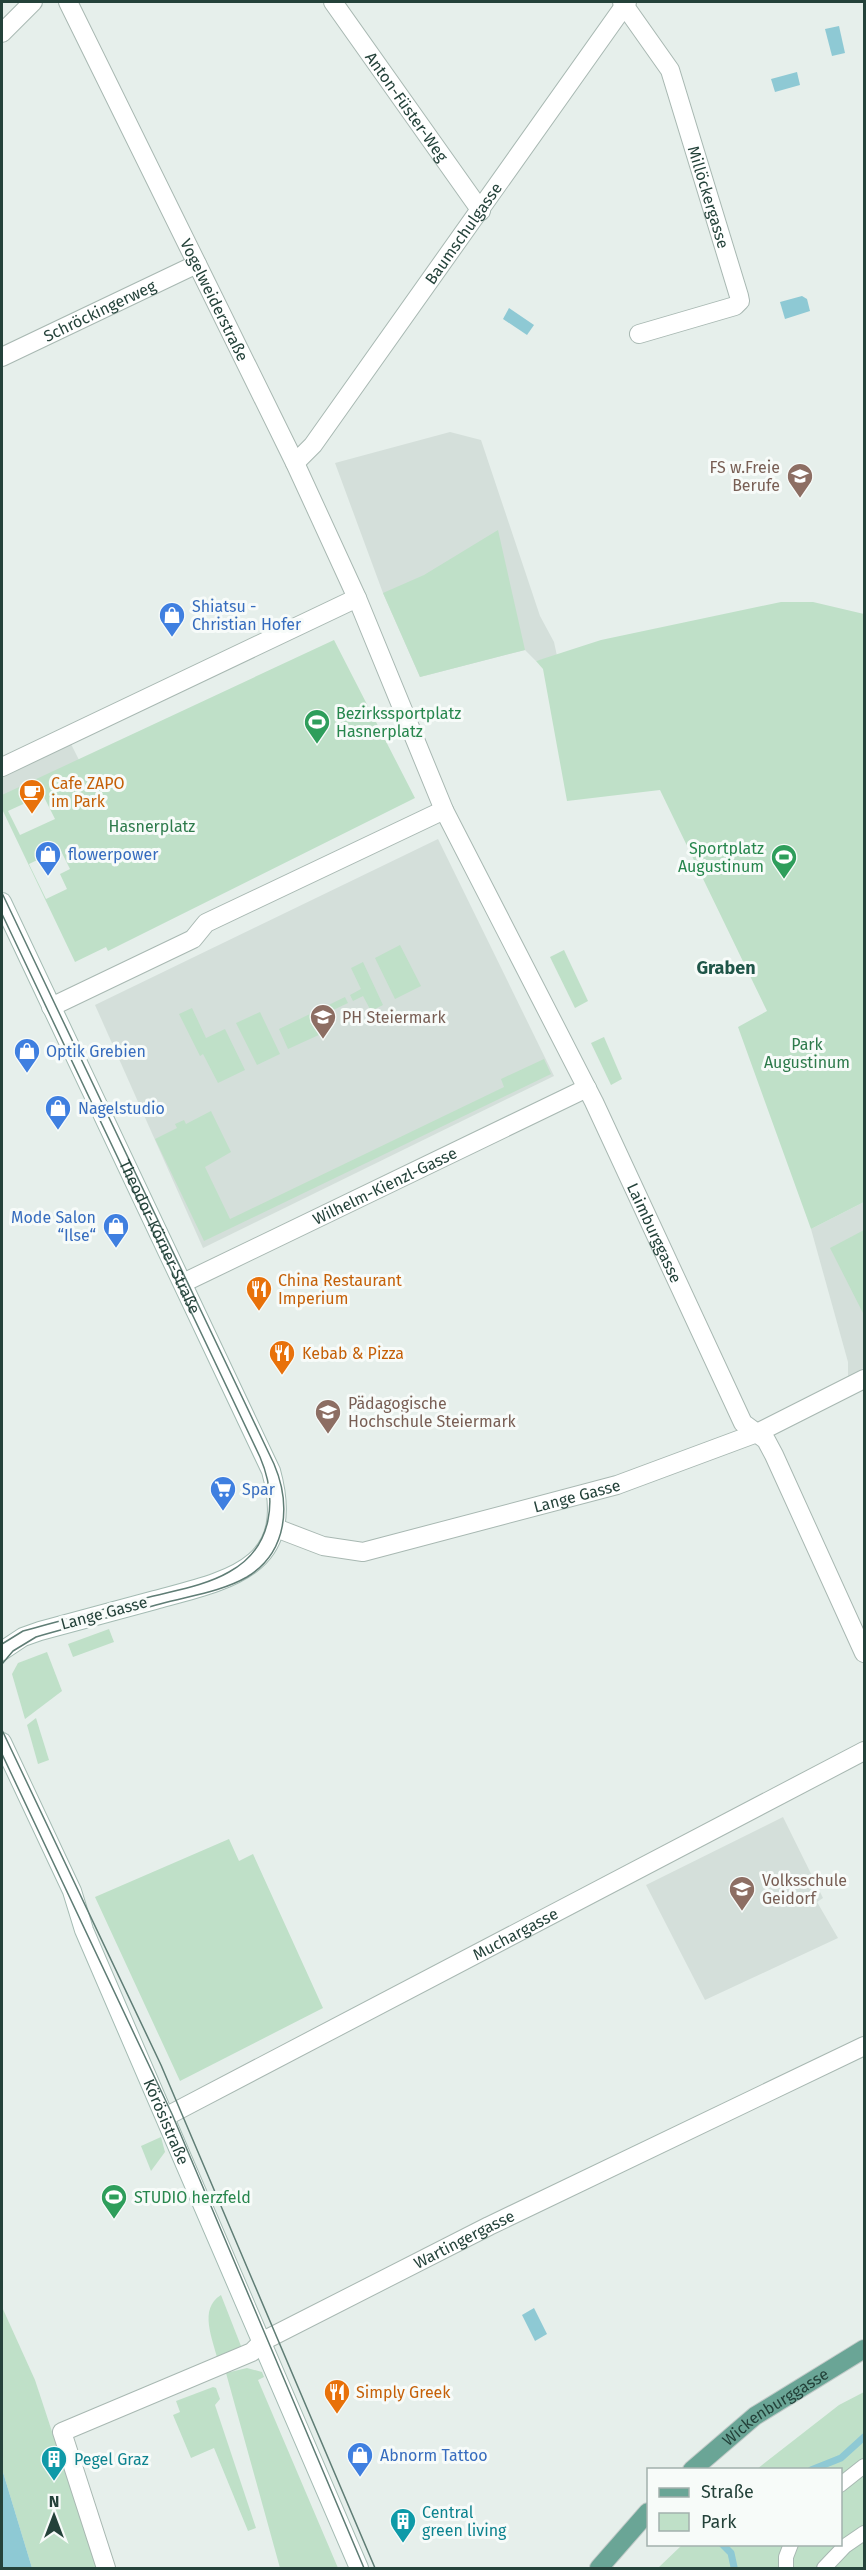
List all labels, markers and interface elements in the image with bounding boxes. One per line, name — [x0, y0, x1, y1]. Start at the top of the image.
street label: Anton-Füster-Weg — [362, 48, 453, 166]
street label: Millöckergasse — [684, 143, 733, 251]
street label: Baumschulgasse — [421, 179, 506, 288]
street label: Vogelweiderstraße — [176, 235, 253, 364]
street label: Schröckingerweg — [40, 275, 159, 345]
place label: FS w.Freie Berufe — [710, 458, 780, 495]
school or university icon: FS w.Freie Berufe — [785, 461, 815, 499]
place label: Shiatsu - Christian Hofer — [192, 597, 302, 634]
shop icon: Shiatsu - Christian Hofer — [157, 600, 187, 638]
place label: Bezirkssportplatz Hasnerplatz — [336, 704, 461, 741]
sports icon: Bezirkssportplatz Hasnerplatz — [302, 707, 332, 745]
place label: Cafe ZAPO im Park — [51, 774, 125, 811]
cafe icon: Cafe ZAPO im Park — [17, 777, 47, 815]
park label: Hasnerplatz — [109, 817, 195, 836]
shop icon: flowerpower — [33, 839, 63, 877]
place label: Sportplatz Augustinum — [678, 839, 764, 876]
sports icon: Sportplatz Augustinum — [769, 842, 799, 880]
place label: flowerpower — [68, 845, 159, 864]
district label: Graben — [696, 957, 756, 979]
school or university icon: PH Steiermark — [308, 1002, 338, 1040]
place label: PH Steiermark — [342, 1008, 446, 1027]
park label: Park Augustinum — [764, 1035, 850, 1072]
shop icon: Optik Grebien — [12, 1036, 42, 1074]
place label: Optik Grebien — [46, 1042, 146, 1061]
shop icon: Nagelstudio — [43, 1093, 73, 1131]
place label: Nagelstudio — [78, 1099, 165, 1118]
street label: Wilhelm-Kienzl-Gasse — [310, 1143, 460, 1228]
street label: Theodor-Körner-Straße — [116, 1156, 205, 1317]
street label: Laimburggasse — [623, 1180, 686, 1286]
place label: Mode Salon “Ilse“ — [11, 1208, 96, 1245]
shop icon: Mode Salon “Ilse“ — [101, 1211, 131, 1249]
place label: China Restaurant Imperium — [278, 1271, 402, 1308]
restaurant icon: China Restaurant Imperium — [244, 1274, 274, 1312]
restaurant icon: Kebab & Pizza — [267, 1338, 297, 1376]
place label: Kebab & Pizza — [302, 1344, 404, 1363]
place label: Pädagogische Hochschule Steiermark — [348, 1394, 517, 1431]
school or university icon: Pädagogische Hochschule Steiermark — [313, 1397, 343, 1435]
supermarket icon: Spar — [208, 1474, 238, 1512]
street label: Lange Gasse — [531, 1475, 622, 1516]
place label: Spar — [242, 1480, 276, 1499]
street label: Lange Gasse — [59, 1592, 149, 1634]
place label: Volksschule Geidorf — [762, 1871, 847, 1908]
school or university icon: Volksschule Geidorf — [727, 1874, 757, 1912]
street label: Muchargasse — [469, 1904, 561, 1964]
street label: Körösistraße — [140, 2076, 193, 2167]
sports icon: STUDIO herzfeld — [99, 2182, 129, 2220]
place label: STUDIO herzfeld — [134, 2188, 251, 2207]
street label: Wartingergasse — [410, 2206, 517, 2272]
street label: Wickenburggasse — [718, 2364, 832, 2449]
restaurant icon: Simply Greek — [322, 2377, 352, 2415]
place label: Simply Greek — [356, 2383, 451, 2402]
shop icon: Abnorm Tattoo — [345, 2440, 375, 2478]
building icon: Pegel Graz — [39, 2444, 69, 2482]
place label: Abnorm Tattoo — [380, 2446, 488, 2465]
place label: Pegel Graz — [74, 2450, 149, 2469]
legend — [647, 2468, 842, 2546]
text: Straße — [701, 2481, 754, 2503]
north arrow — [24, 2486, 84, 2546]
text: N — [49, 2492, 59, 2511]
place label: Central green living — [422, 2503, 507, 2540]
building icon: Central green living — [388, 2506, 418, 2544]
text: Park — [701, 2511, 737, 2533]

